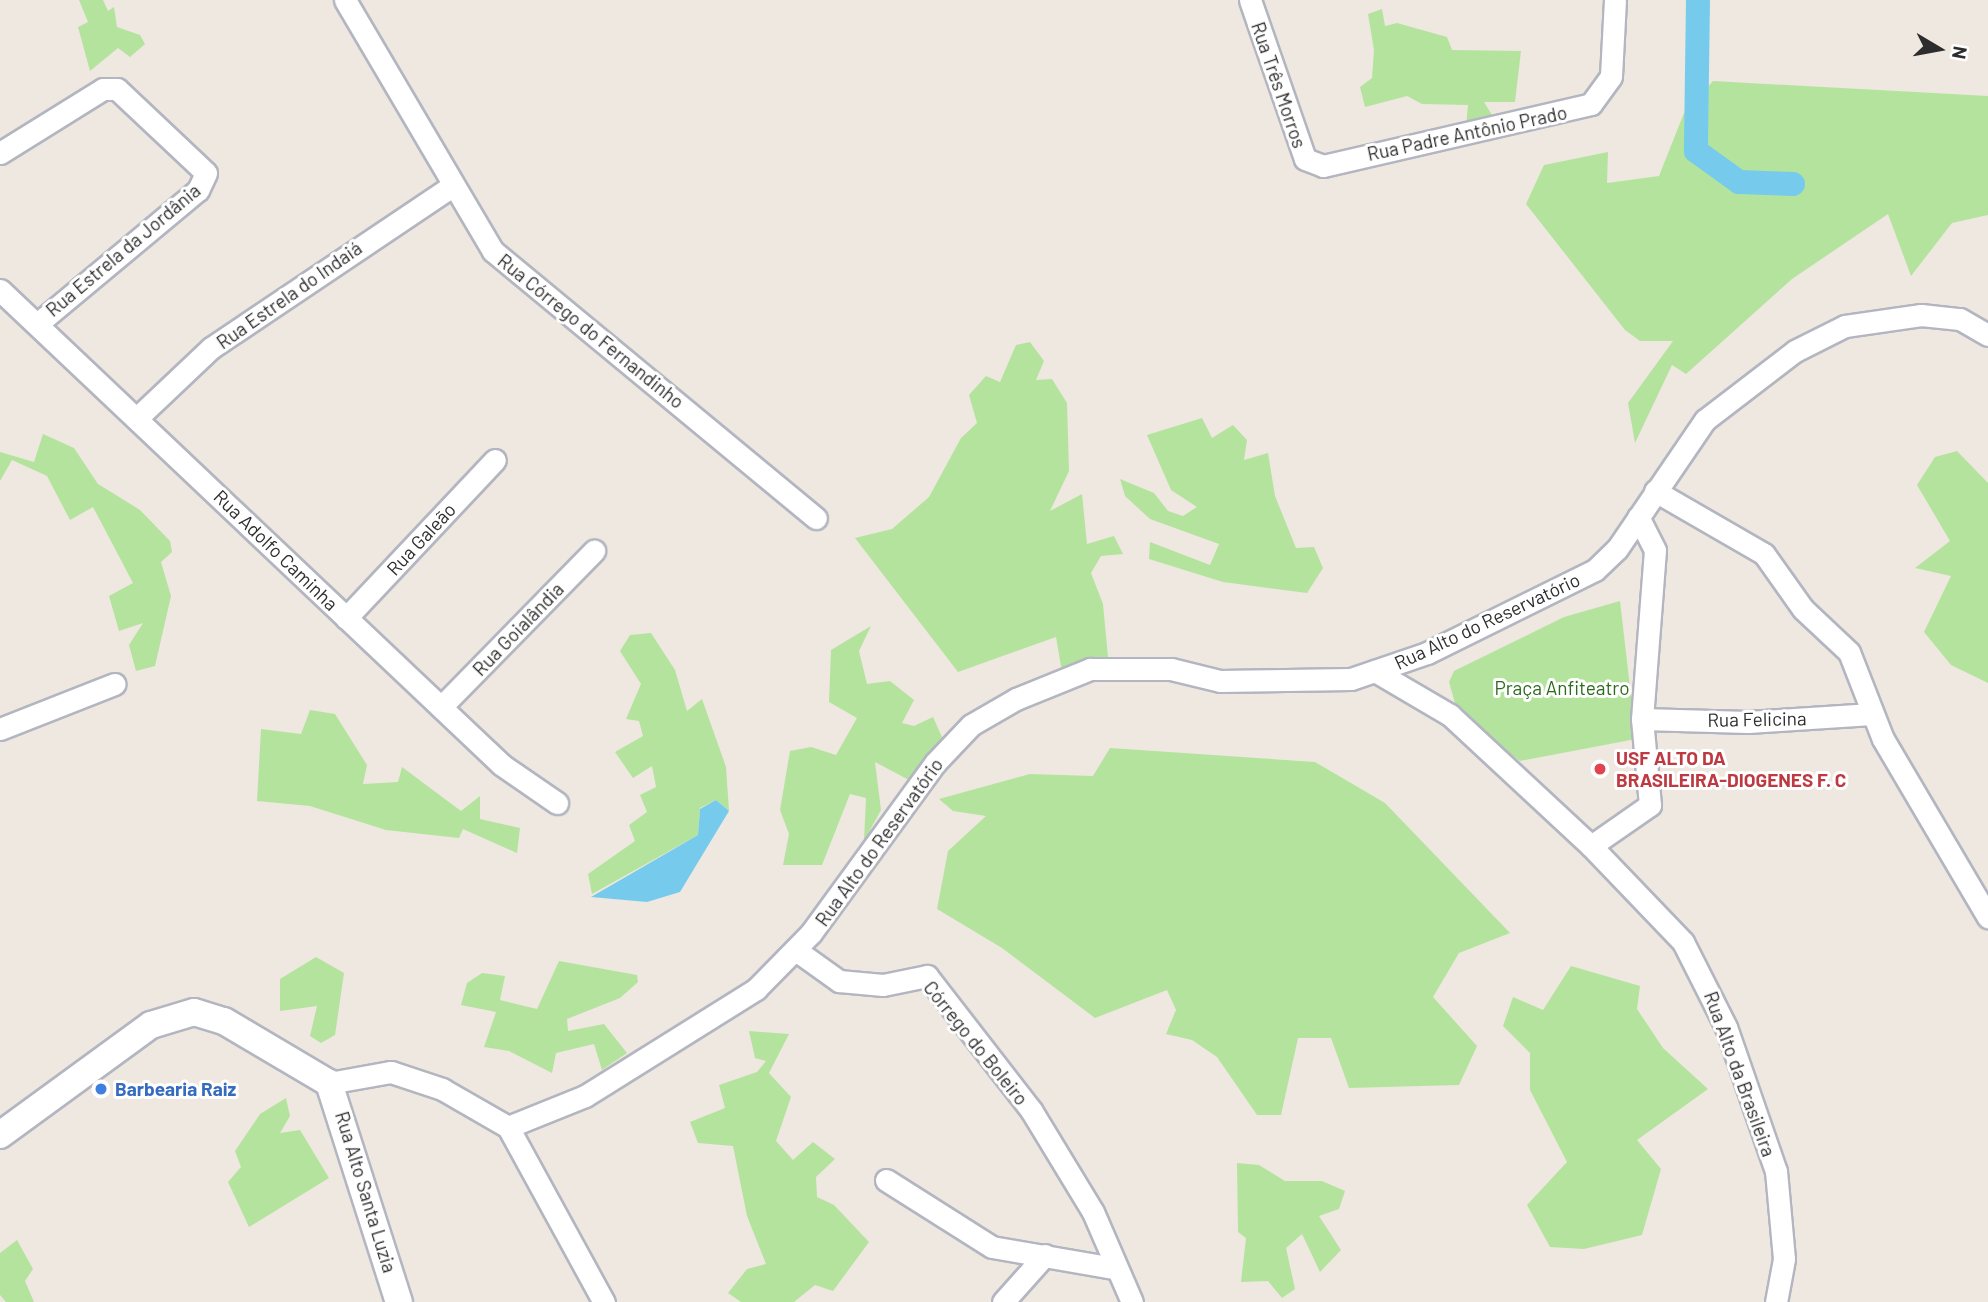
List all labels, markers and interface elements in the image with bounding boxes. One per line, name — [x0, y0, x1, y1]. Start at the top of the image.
north arrow — [1904, 14, 1974, 84]
street label: Rua Três Morros — [1247, 19, 1311, 151]
text: N — [1948, 45, 1973, 61]
street label: Rua Padre Antônio Prado — [1365, 101, 1569, 165]
street label: Rua Estrela da Jordânia — [41, 179, 205, 321]
street label: Rua Estrela do Indaiá — [212, 236, 366, 354]
street label: Rua Córrego do Fernandinho — [493, 249, 689, 413]
street label: Rua Adolfo Caminha — [209, 485, 343, 615]
street label: Rua Galeão — [382, 498, 460, 580]
street label: Rua Alto do Reservatório — [1391, 568, 1583, 674]
street label: Rua Goialândia — [468, 578, 568, 680]
park label: Praça Anfiteatro — [1494, 677, 1630, 699]
street label: Rua Felicina — [1707, 707, 1807, 731]
place label: USF ALTO DA BRASILEIRA-DIOGENES F. C — [1616, 747, 1846, 791]
street label: Rua Alto do Reservatório — [810, 754, 948, 930]
marker: USF ALTO DA BRASILEIRA-DIOGENES F. C — [1590, 759, 1610, 779]
street label: Córrego do Boleiro — [919, 976, 1033, 1110]
street label: Rua Alto da Brasileira — [1699, 988, 1781, 1160]
place label: Barbearia Raiz — [115, 1078, 236, 1100]
marker: Barbearia Raiz — [93, 1081, 109, 1097]
street label: Rua Alto Santa Luzia — [331, 1109, 401, 1275]

